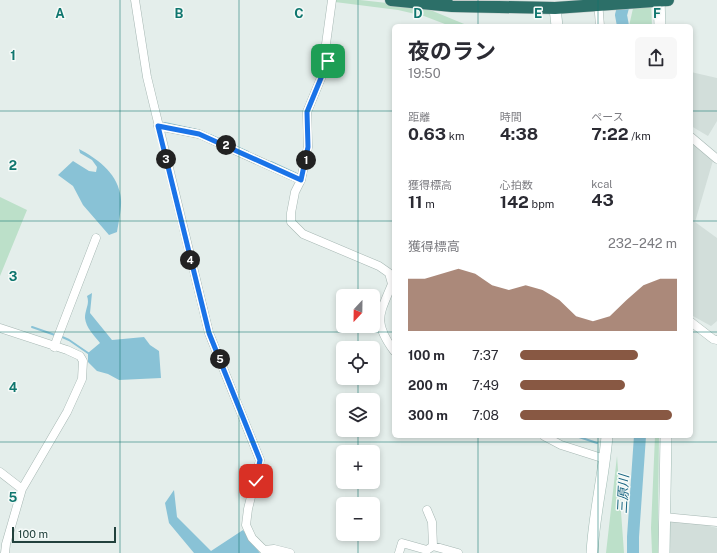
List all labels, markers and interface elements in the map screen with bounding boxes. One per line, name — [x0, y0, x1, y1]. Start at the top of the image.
text: A — [55, 6, 65, 21]
text: B — [175, 6, 184, 21]
text: C — [294, 6, 304, 21]
text: D — [413, 6, 423, 21]
text: E — [534, 6, 542, 21]
text: F — [653, 6, 661, 21]
button: share — [635, 37, 677, 79]
text: 夜のラン — [408, 38, 496, 64]
pin — [311, 44, 345, 78]
text: 1 — [10, 48, 16, 63]
icon: arrive — [317, 50, 339, 72]
text: 19:50 — [408, 66, 441, 81]
text: 距離 — [408, 111, 430, 123]
text: 時間 — [500, 111, 522, 123]
text: ペース — [591, 111, 624, 123]
text: 0.63 — [408, 124, 446, 144]
text: 4:38 — [500, 124, 538, 144]
text: 7:22 — [591, 124, 628, 144]
text: km — [446, 130, 464, 142]
text: /km — [628, 130, 651, 142]
pin: 2 — [216, 135, 236, 155]
text: 2 — [223, 139, 230, 151]
pin: 3 — [156, 149, 176, 169]
pin: 1 — [296, 150, 316, 170]
text: 3 — [162, 153, 170, 165]
text: 1 — [304, 154, 308, 166]
text: 2 — [9, 158, 17, 173]
text: kcal — [591, 178, 613, 190]
text: 獲得標高 — [408, 179, 452, 191]
text: 心拍数 — [500, 179, 533, 191]
text: 43 — [591, 190, 614, 210]
text: 11 — [408, 192, 423, 212]
text: 142 — [500, 192, 529, 212]
text: m — [423, 198, 435, 210]
text: bpm — [529, 198, 554, 210]
text: 232–242 m — [608, 236, 677, 251]
text: 獲得標高 — [408, 239, 460, 254]
pin: 4 — [180, 250, 200, 270]
text: 4 — [186, 254, 194, 266]
text: 3 — [9, 269, 18, 284]
north arrow — [336, 289, 380, 333]
map controls — [336, 289, 380, 541]
button: locate — [336, 341, 380, 385]
text: 100 m — [408, 348, 445, 363]
text: 7:37 — [472, 348, 499, 363]
pin: 5 — [210, 349, 230, 369]
text: 5 — [216, 353, 224, 365]
text: 200 m — [408, 378, 448, 393]
text: 7:49 — [472, 378, 499, 393]
text: 4 — [9, 380, 18, 395]
button: layers — [336, 393, 380, 437]
text: 300 m — [408, 408, 448, 423]
text: 7:08 — [472, 408, 499, 423]
button: + — [336, 445, 380, 489]
pin — [239, 464, 273, 498]
icon: check — [245, 470, 267, 492]
water label: 三原川 — [614, 472, 632, 514]
text: 5 — [9, 490, 18, 505]
button: − — [336, 497, 380, 541]
scale bar — [12, 525, 116, 544]
text: 100 m — [18, 528, 48, 540]

